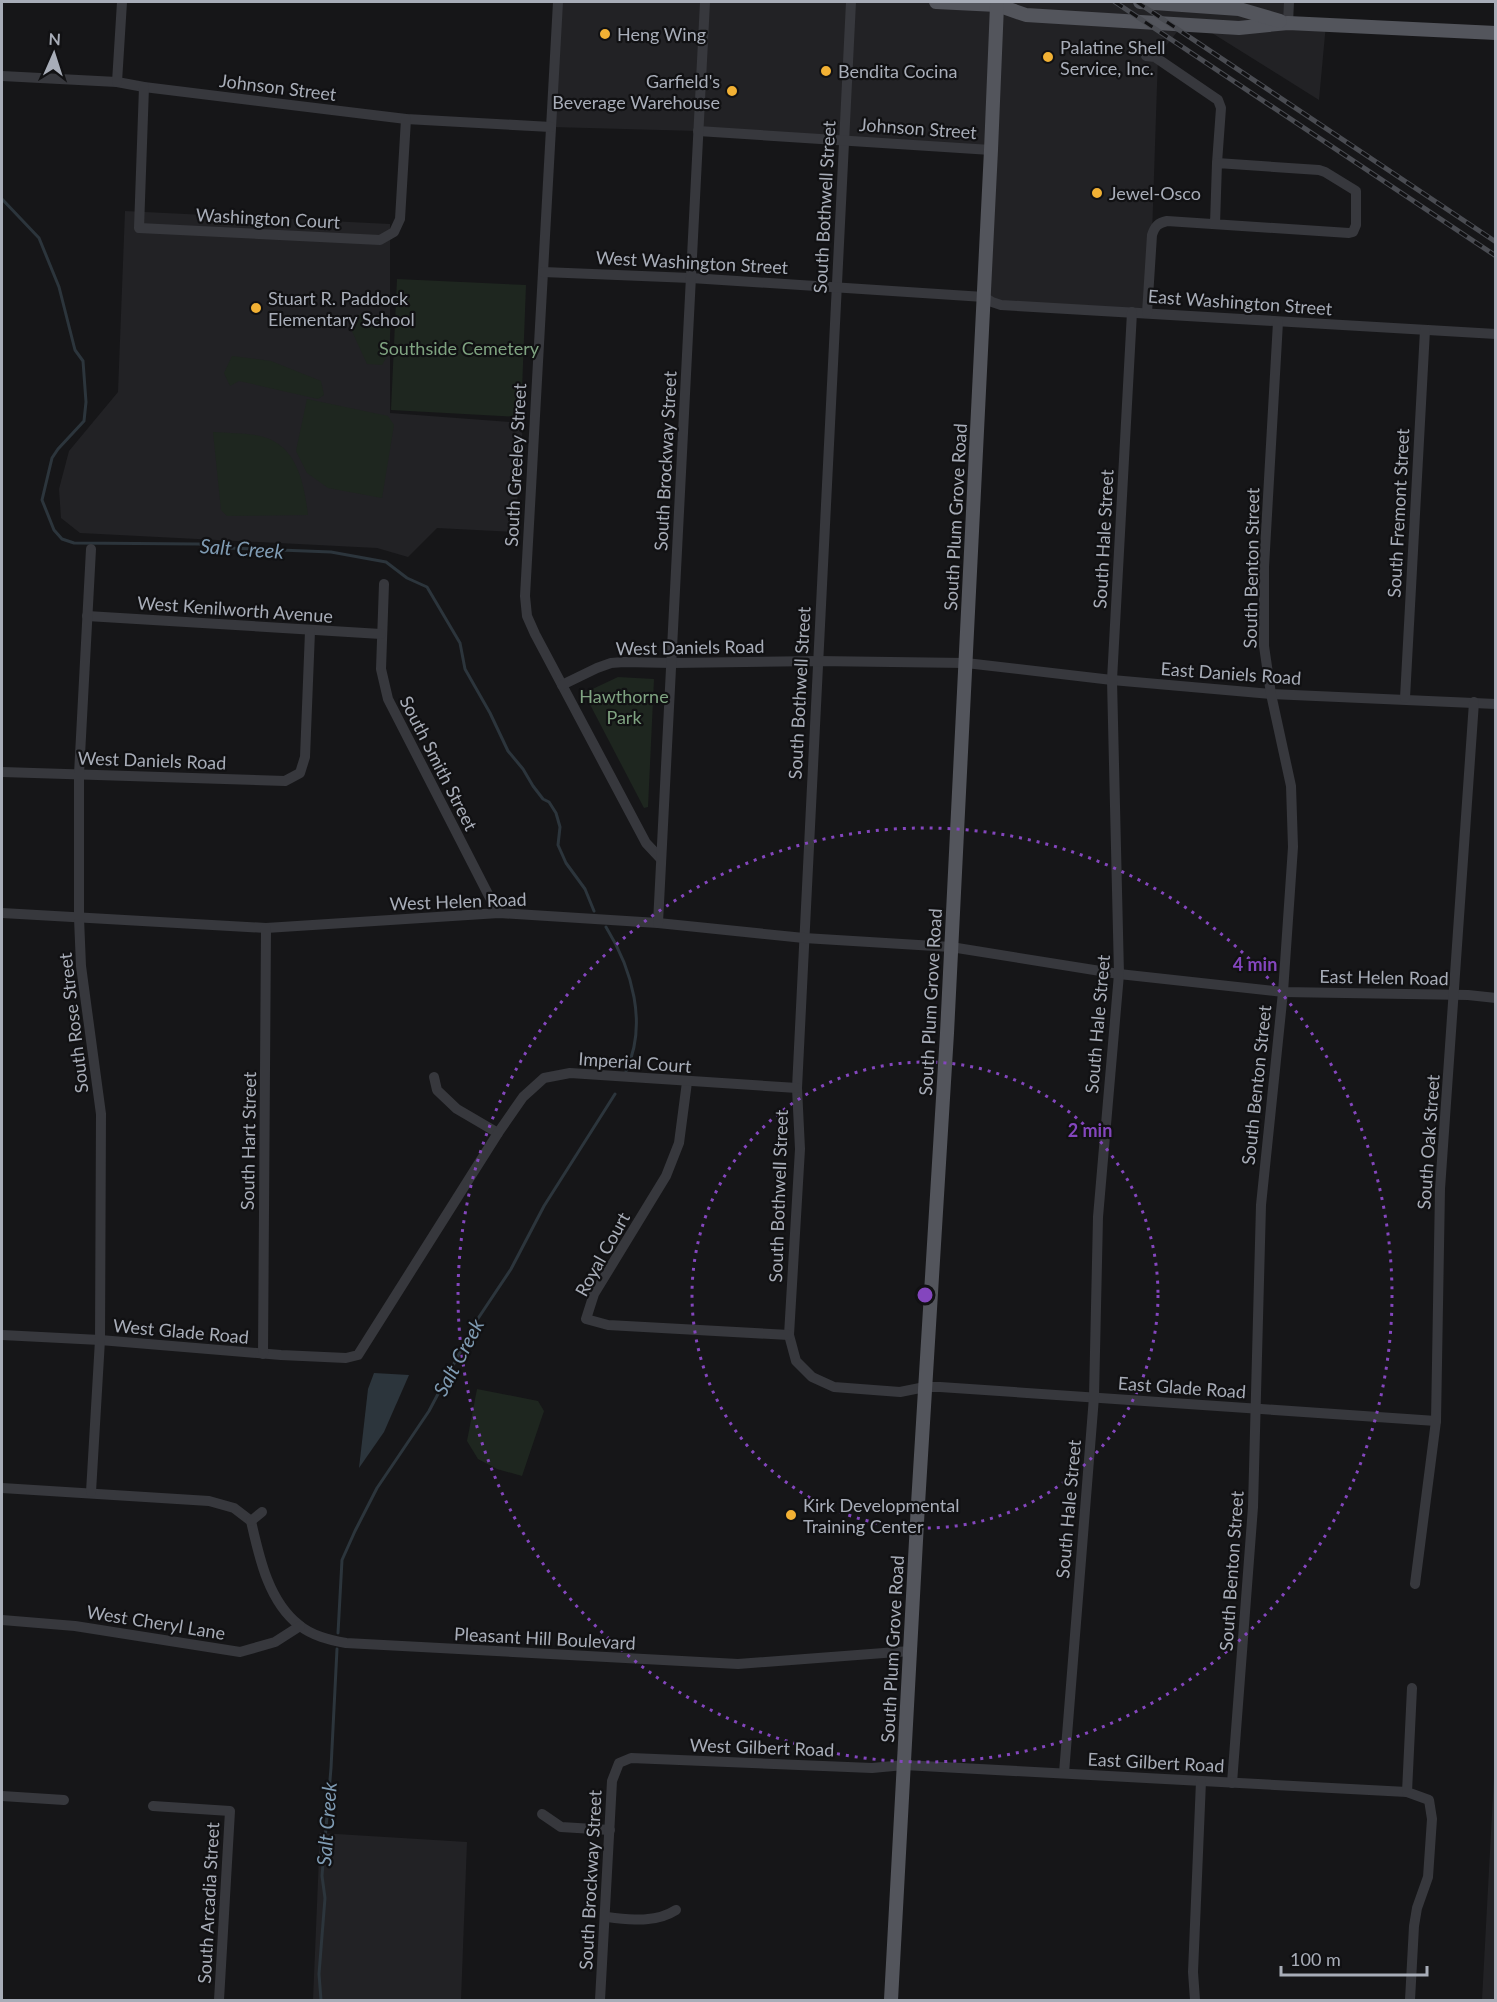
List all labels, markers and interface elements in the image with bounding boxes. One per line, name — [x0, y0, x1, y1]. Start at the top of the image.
place label: Heng Wing — [617, 23, 706, 45]
north arrow — [24, 24, 84, 84]
marker: Heng Wing — [598, 27, 612, 41]
text: N — [48, 29, 61, 48]
place label: Palatine Shell Service, Inc. — [1060, 36, 1165, 79]
marker: Palatine Shell Service, Inc. — [1041, 50, 1055, 64]
place label: Bendita Cocina — [838, 60, 957, 82]
marker: Bendita Cocina — [819, 64, 833, 78]
street label: Johnson Street — [218, 69, 338, 105]
place label: Garfield's Beverage Warehouse — [552, 70, 720, 113]
marker: Garfield's Beverage Warehouse — [725, 84, 739, 98]
street label: Johnson Street — [859, 113, 978, 143]
street label: South Bothwell Street — [808, 119, 840, 294]
place label: Jewel-Osco — [1109, 182, 1201, 204]
marker: Jewel-Osco — [1090, 186, 1104, 200]
street label: Washington Court — [195, 203, 341, 233]
street label: West Washington Street — [595, 246, 789, 278]
street label: East Washington Street — [1147, 285, 1333, 319]
place label: Stuart R. Paddock Elementary School — [268, 287, 415, 330]
marker: Stuart R. Paddock Elementary School — [249, 301, 263, 315]
park label: Southside Cemetery — [379, 337, 540, 359]
street label: South Brockway Street — [649, 370, 681, 552]
street label: South Greeley Street — [500, 382, 530, 547]
street label: South Plum Grove Road — [939, 423, 971, 611]
street label: South Fremont Street — [1383, 427, 1413, 598]
street label: South Hale Street — [1088, 468, 1118, 609]
street label: South Benton Street — [1239, 487, 1263, 649]
water label: Salt Creek — [199, 533, 285, 563]
street label: West Kenilworth Avenue — [136, 591, 334, 627]
street label: South Bothwell Street — [783, 605, 815, 780]
street label: West Daniels Road — [615, 635, 765, 659]
street label: East Daniels Road — [1160, 657, 1302, 689]
park label: Hawthorne Park — [579, 685, 669, 728]
street label: South Smith Street — [396, 692, 483, 835]
street label: West Daniels Road — [77, 746, 227, 774]
street label: West Helen Road — [389, 888, 527, 914]
street label: South Plum Grove Road — [914, 908, 946, 1096]
street label: South Rose Street — [53, 951, 93, 1094]
street label: South Hale Street — [1080, 953, 1114, 1094]
text: 4 min — [1233, 953, 1277, 975]
street label: East Helen Road — [1319, 965, 1449, 989]
street label: South Benton Street — [1237, 1003, 1275, 1166]
street label: Imperial Court — [578, 1047, 693, 1077]
street label: South Hart Street — [236, 1071, 260, 1210]
street label: South Oak Street — [1412, 1073, 1444, 1210]
street label: South Bothwell Street — [764, 1109, 792, 1283]
text: 2 min — [1068, 1119, 1112, 1141]
street label: Royal Court — [570, 1208, 634, 1300]
centre of rings — [915, 1285, 935, 1305]
street label: West Glade Road — [112, 1314, 250, 1348]
water label: Salt Creek — [428, 1314, 489, 1400]
street label: East Glade Road — [1117, 1372, 1247, 1402]
street label: South Hale Street — [1051, 1438, 1085, 1579]
street label: South Benton Street — [1214, 1490, 1248, 1652]
place label: Kirk Developmental Training Center — [803, 1494, 959, 1537]
marker: Kirk Developmental Training Center — [784, 1508, 798, 1522]
street label: South Plum Grove Road — [876, 1555, 908, 1743]
street label: West Cheryl Lane — [85, 1600, 227, 1644]
street label: Pleasant Hill Boulevard — [454, 1622, 636, 1654]
street label: West Gilbert Road — [689, 1733, 835, 1761]
street label: East Gilbert Road — [1087, 1747, 1225, 1777]
water label: Salt Creek — [311, 1781, 341, 1867]
street label: South Brockway Street — [574, 1789, 606, 1971]
street label: South Arcadia Street — [193, 1821, 223, 1984]
scale bar — [1281, 1939, 1426, 1977]
text: 100 m — [1290, 1948, 1341, 1970]

